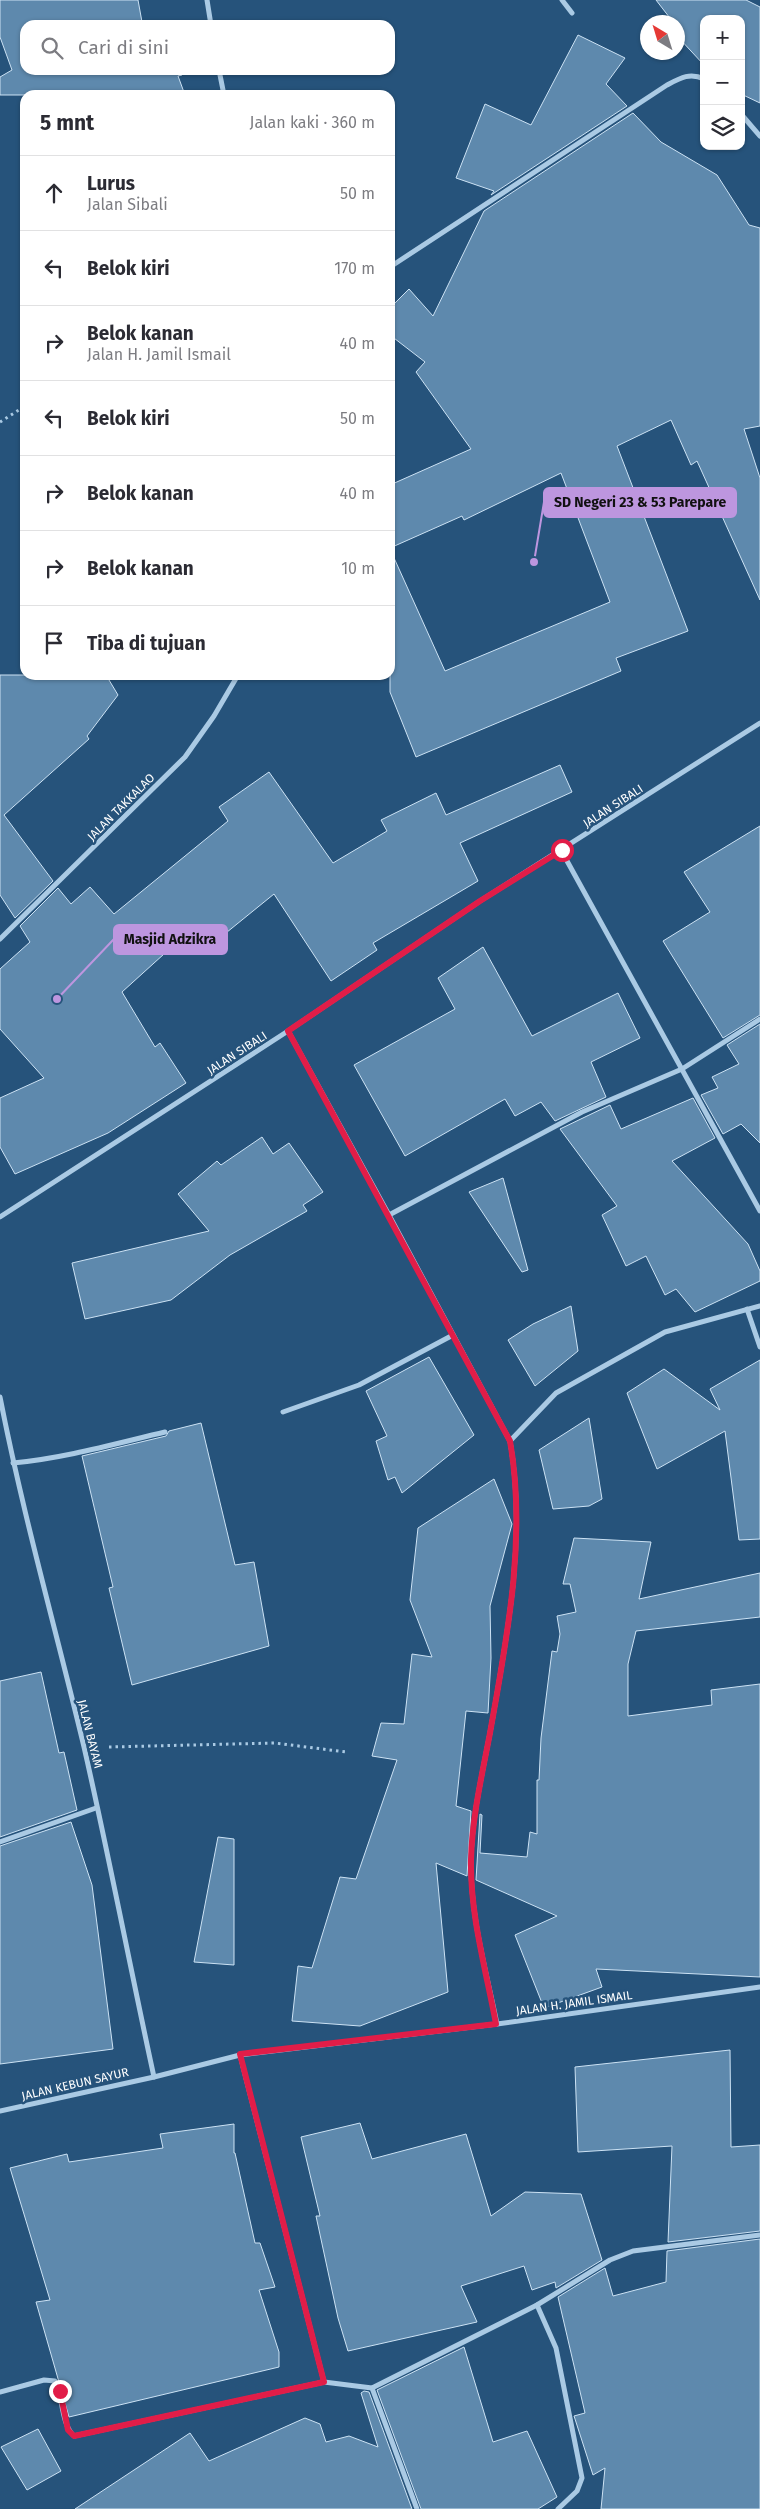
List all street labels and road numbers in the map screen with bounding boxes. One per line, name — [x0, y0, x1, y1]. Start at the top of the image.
street label: JALAN TAKKALAO — [84, 770, 158, 844]
street label: JALAN SIBALI — [580, 781, 646, 831]
street label: JALAN SIBALI — [204, 1028, 270, 1078]
street label: JALAN BAYAM — [75, 1698, 105, 1770]
street label: JALAN H. JAMIL ISMAIL — [515, 1988, 633, 2018]
street label: JALAN KEBUN SAYUR — [20, 2065, 130, 2103]

